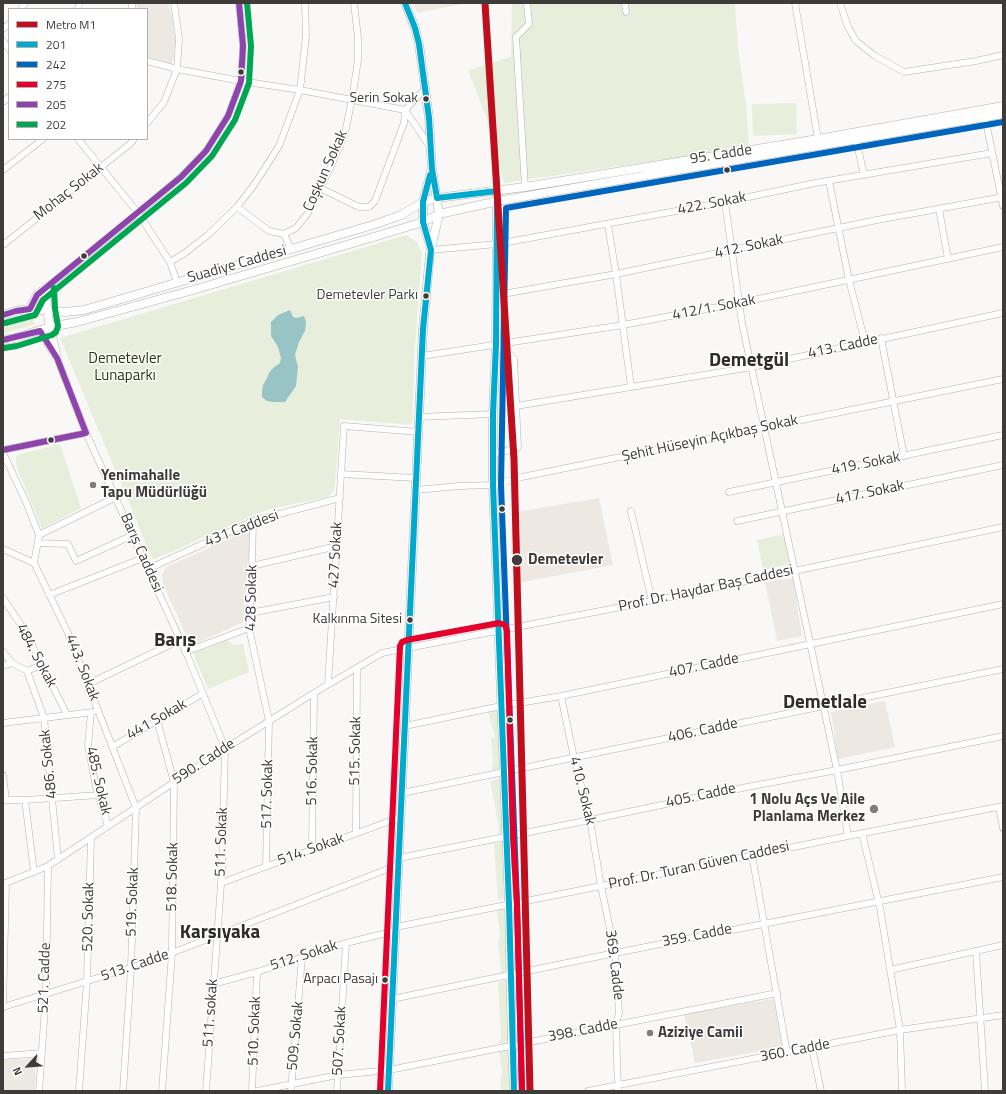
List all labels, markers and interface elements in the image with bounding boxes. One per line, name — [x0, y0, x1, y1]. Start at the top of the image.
legend — [8, 8, 148, 140]
text: Metro M1 — [46, 15, 96, 34]
text: 201 — [46, 35, 66, 54]
text: 242 — [46, 55, 66, 74]
unlabelled marker — [236, 67, 246, 77]
text: 275 — [46, 75, 66, 94]
place label: Serin Sokak — [349, 91, 418, 107]
marker: Serin Sokak — [421, 94, 431, 104]
text: 205 — [46, 95, 66, 114]
text: 202 — [46, 115, 66, 134]
street label: Coşkun Sokak — [300, 127, 352, 215]
street label: 95. Cadde — [689, 141, 753, 169]
street label: Mohaç Sokak — [30, 159, 108, 225]
unlabelled marker — [722, 165, 732, 175]
street label: 422. Sokak — [676, 189, 748, 219]
street label: 412. Sokak — [713, 231, 785, 263]
street label: Suadiye Caddesi — [185, 242, 289, 288]
unlabelled marker — [79, 251, 89, 261]
place label: Demetevler Parkı — [316, 288, 418, 304]
marker: Demetevler Parkı — [421, 291, 431, 301]
street label: 412/1. Sokak — [671, 291, 757, 325]
street label: 413. Cadde — [806, 331, 880, 363]
park label: Demetevler Lunaparkı — [88, 350, 162, 385]
district label: Demetgül — [709, 350, 789, 372]
street label: Şehit Hüseyin Açıkbaş Sokak — [620, 412, 800, 466]
unlabelled marker — [46, 435, 56, 445]
street label: 419. Sokak — [830, 449, 902, 479]
place label: Yenimahalle Tapu Müdürlüğü — [101, 467, 207, 502]
street label: 417. Sokak — [834, 477, 906, 509]
marker: Yenimahalle Tapu Müdürlüğü — [88, 480, 98, 490]
unlabelled marker — [497, 504, 507, 514]
street label: 431 Caddesi — [202, 507, 282, 551]
street label: Barış Caddesi — [116, 511, 166, 595]
street label: 427 Sokak — [325, 521, 347, 589]
place label: Demetevler — [528, 551, 603, 569]
marker: Demetevler — [510, 553, 524, 567]
street label: Prof. Dr. Haydar Baş Caddesi — [617, 562, 795, 616]
street label: 428 Sokak — [242, 565, 262, 631]
place label: Kalkınma Sitesi — [312, 612, 402, 628]
marker: Kalkınma Sitesi — [405, 615, 415, 625]
street label: 484. Sokak — [12, 621, 60, 691]
district label: Barış — [154, 630, 196, 652]
street label: 443. Sokak — [61, 632, 103, 704]
street label: 407. Cadde — [667, 650, 741, 682]
district label: Demetlale — [783, 692, 867, 714]
street label: 441 Sokak — [124, 696, 190, 744]
unlabelled marker — [505, 715, 515, 725]
street label: 406. Cadde — [666, 715, 740, 747]
street label: 515. Sokak — [346, 716, 366, 786]
street label: 486. Sokak — [36, 728, 62, 800]
street label: 590. Cadde — [169, 735, 239, 789]
street label: 516. Sokak — [303, 736, 323, 806]
street label: 485. Sokak — [81, 745, 115, 817]
street label: 410. Sokak — [565, 755, 599, 827]
street label: 517. Sokak — [258, 759, 278, 829]
street label: 405. Cadde — [664, 780, 738, 812]
place label: 1 Nolu Açs Ve Aile Planlama Merkez — [749, 791, 865, 826]
marker: 1 Nolu Açs Ve Aile Planlama Merkez — [868, 803, 880, 815]
street label: 511. Sokak — [212, 807, 232, 877]
street label: 514. Sokak — [275, 830, 347, 870]
street label: Prof. Dr. Turan Güven Caddesi — [607, 838, 791, 894]
street label: 518. Sokak — [163, 842, 183, 912]
street label: 519. Sokak — [123, 867, 143, 937]
street label: 520. Sokak — [79, 882, 99, 952]
street label: 359. Cadde — [661, 920, 733, 952]
district label: Karşıyaka — [180, 922, 260, 944]
street label: 369. Cadde — [601, 929, 627, 1001]
street label: 512. Sokak — [268, 937, 340, 975]
street label: 521. Cadde — [35, 942, 55, 1014]
street label: 513. Cadde — [99, 946, 171, 986]
place label: Arpacı Pasajı — [303, 972, 378, 988]
marker: Arpacı Pasajı — [380, 975, 390, 985]
street label: 511. sokak — [200, 978, 222, 1048]
street label: 510. Sokak — [245, 996, 265, 1066]
street label: 509. Sokak — [284, 1001, 308, 1071]
street label: 507. Sokak — [329, 1006, 351, 1076]
street label: 398. Cadde — [547, 1015, 619, 1047]
place label: Aziziye Camii — [658, 1024, 743, 1042]
marker: Aziziye Camii — [645, 1028, 655, 1038]
street label: 360. Cadde — [759, 1035, 831, 1067]
north arrow — [8, 1046, 48, 1086]
text: N — [8, 1064, 26, 1078]

